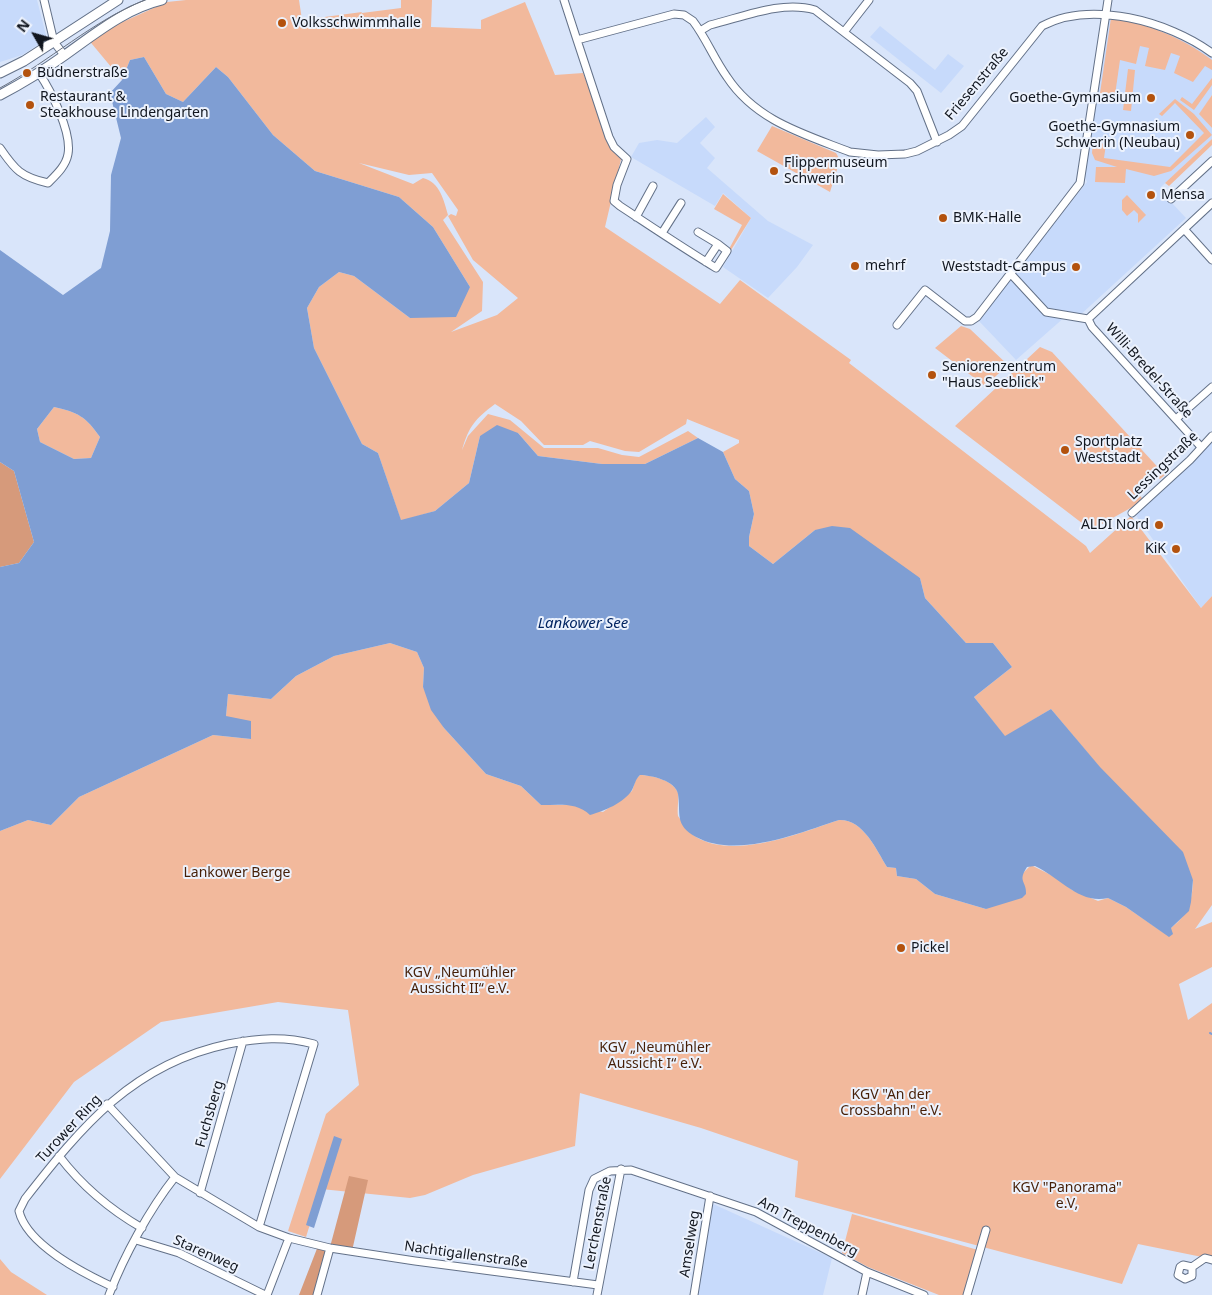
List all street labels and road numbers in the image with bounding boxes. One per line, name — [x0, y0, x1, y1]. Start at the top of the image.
street label: Friesenstraße — [942, 44, 1012, 124]
street label: Willi-Bredel-Straße — [1102, 320, 1196, 422]
street label: Lessingstraße — [1124, 428, 1202, 504]
street label: Fuchsberg — [192, 1079, 228, 1149]
street label: Turower Ring — [33, 1091, 105, 1167]
street label: Lerchenstraße — [581, 1175, 615, 1271]
street label: Am Treppenberg — [755, 1194, 861, 1260]
street label: Amselweg — [676, 1209, 704, 1279]
street label: Starenweg — [171, 1232, 241, 1276]
street label: Nachtigallenstraße — [403, 1238, 529, 1272]

